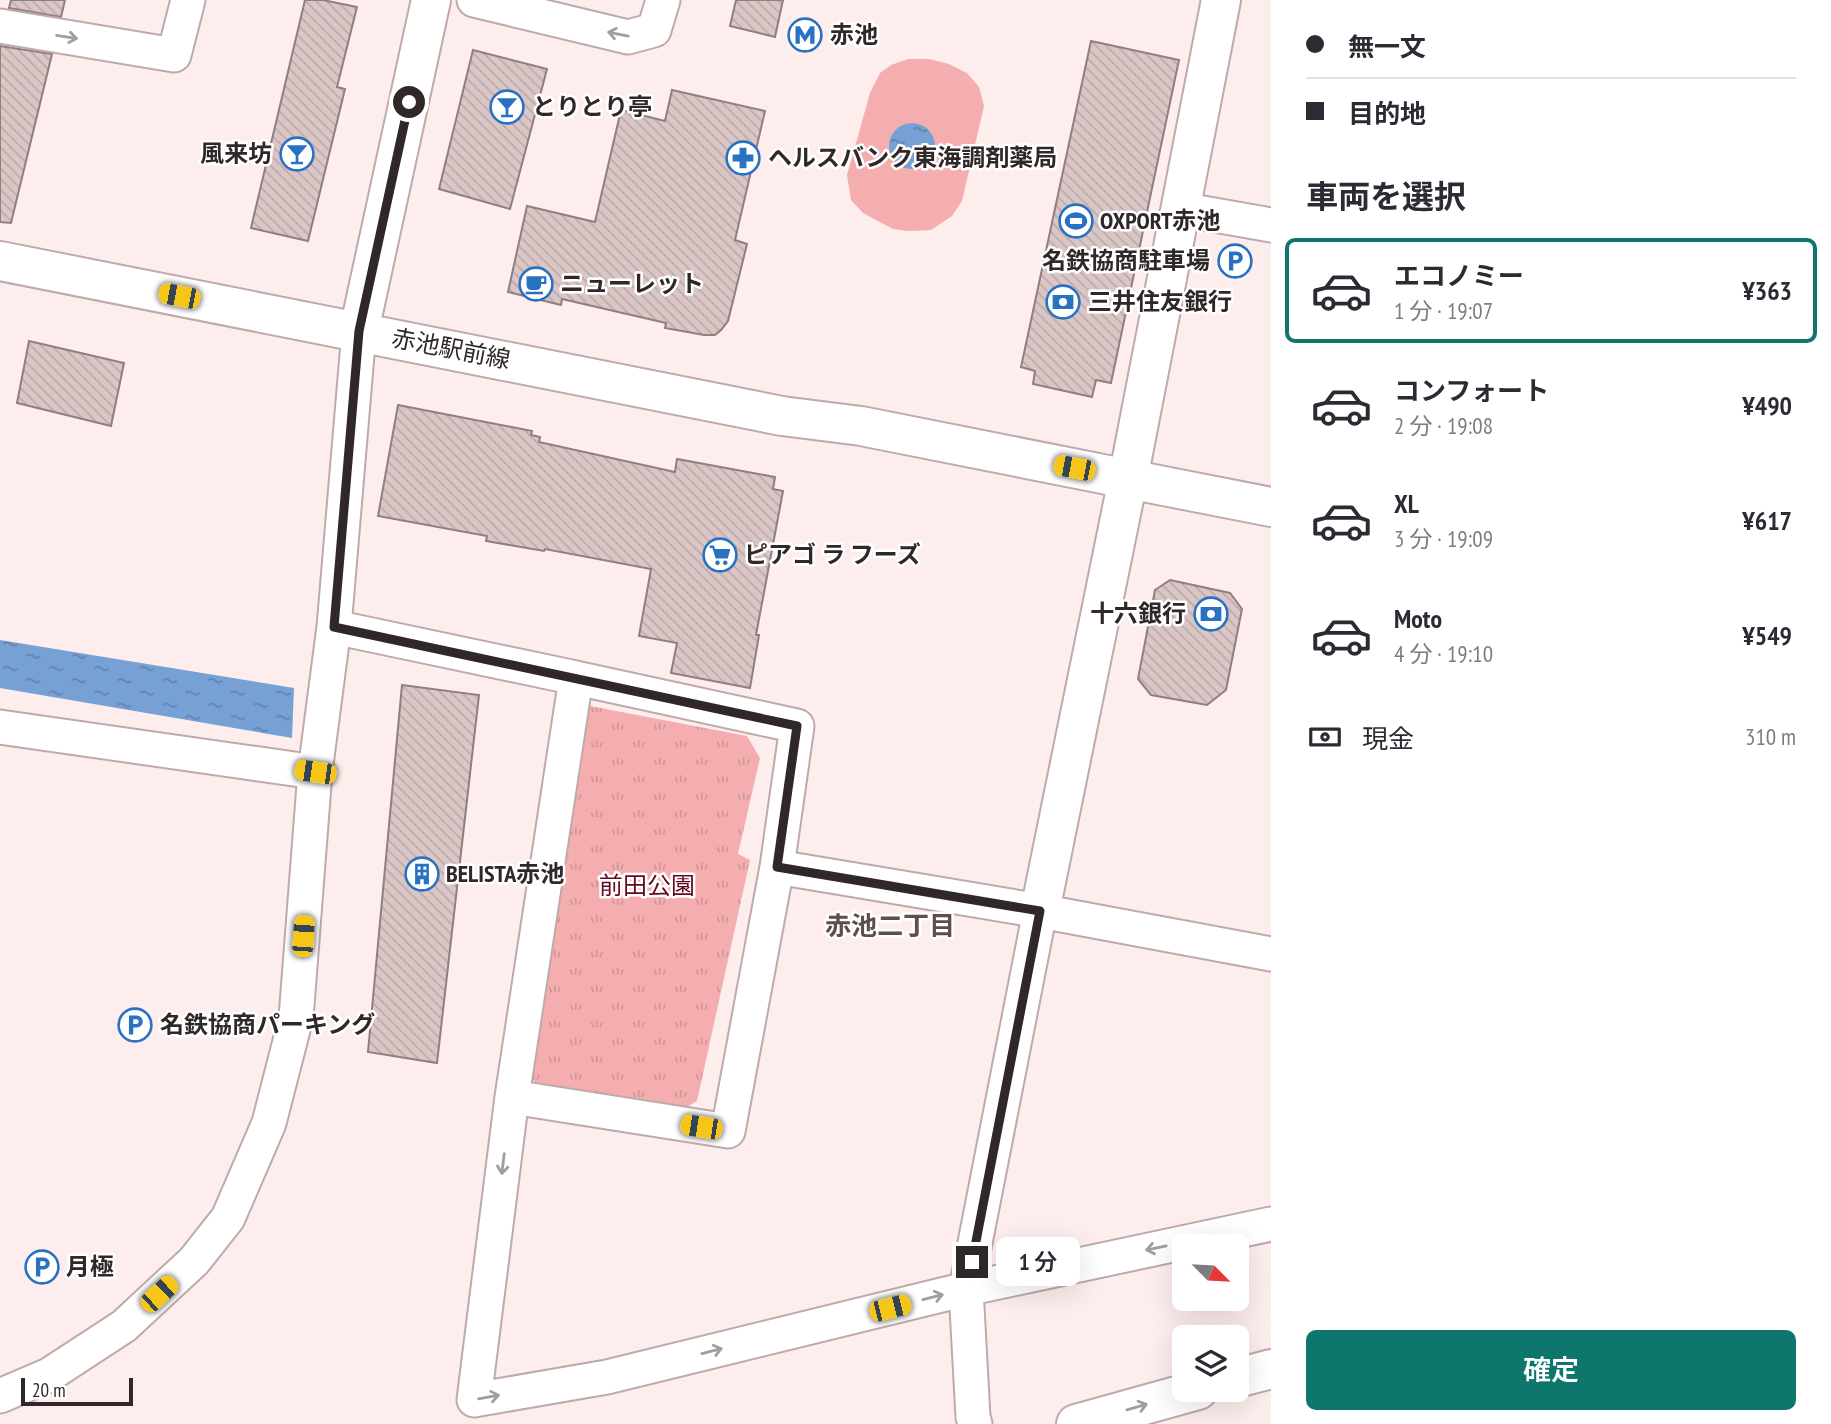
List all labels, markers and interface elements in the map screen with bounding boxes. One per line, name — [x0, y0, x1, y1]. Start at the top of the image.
metro station icon: 赤池 — [786, 16, 824, 54]
place label: 赤池 — [830, 19, 878, 50]
one-way arrow — [607, 26, 630, 40]
text: 無一文 — [1348, 30, 1426, 63]
one-way arrow — [55, 31, 78, 44]
route start — [393, 86, 425, 118]
bar icon: とりとり亭 — [488, 88, 526, 126]
place label: とりとり亭 — [532, 91, 652, 122]
text: 目的地 — [1348, 97, 1426, 130]
bar icon: 風来坊 — [278, 135, 316, 173]
place label: 風来坊 — [200, 138, 272, 169]
pharmacy icon: ヘルスバンク東海調剤薬局 — [724, 139, 762, 177]
place label: ヘルスバンク東海調剤薬局 — [768, 142, 1057, 173]
text: 車両を選択 — [1306, 175, 1466, 217]
sports icon: OXPORT赤池 — [1057, 202, 1095, 240]
place label: OXPORT赤池 — [1100, 205, 1220, 236]
parking icon: 名鉄協商駐車場 — [1216, 242, 1254, 280]
place label: 名鉄協商駐車場 — [1042, 245, 1210, 276]
icon: car — [1310, 259, 1373, 322]
text: エコノミー — [1394, 259, 1524, 292]
cafe icon: ニューレット — [517, 265, 555, 303]
place label: ニューレット — [560, 268, 704, 299]
text: ¥363 — [1742, 274, 1792, 307]
car — [157, 282, 202, 310]
bank icon: 三井住友銀行 — [1044, 283, 1082, 321]
place label: 三井住友銀行 — [1088, 286, 1232, 317]
text: 1 分 · 19:07 — [1394, 296, 1493, 325]
street label: 赤池駅前線 — [389, 322, 513, 375]
icon: car — [1310, 374, 1373, 437]
text: コンフォート — [1394, 374, 1549, 407]
text: ¥490 — [1742, 389, 1792, 422]
text: 2 分 · 19:08 — [1394, 411, 1493, 440]
car — [1052, 454, 1097, 482]
text: XL — [1394, 487, 1419, 520]
icon: car — [1310, 489, 1373, 552]
text: ¥617 — [1742, 504, 1792, 537]
text: 3 分 · 19:09 — [1394, 524, 1493, 553]
supermarket icon: ピアゴ ラ フーズ — [701, 536, 739, 574]
place label: ピアゴ ラ フーズ — [744, 539, 921, 570]
bank icon: 十六銀行 — [1192, 595, 1230, 633]
place label: 十六銀行 — [1090, 598, 1186, 629]
text: Moto — [1394, 602, 1442, 635]
icon: car — [1310, 604, 1373, 667]
text: ¥549 — [1742, 619, 1792, 652]
text: 4 分 · 19:10 — [1394, 639, 1493, 668]
icon: cash — [1306, 718, 1344, 756]
text: 現金 — [1362, 722, 1414, 755]
text: 310 m — [1745, 722, 1796, 751]
car — [293, 759, 338, 785]
building icon: BELISTA赤池 — [403, 855, 441, 893]
place label: BELISTA赤池 — [446, 858, 564, 889]
park label: 前田公園 — [599, 870, 695, 901]
district label: 赤池二丁目 — [825, 909, 955, 942]
car — [292, 914, 315, 958]
parking icon: 名鉄協商パーキング — [116, 1006, 154, 1044]
place label: 名鉄協商パーキング — [160, 1009, 375, 1040]
car — [679, 1113, 724, 1141]
one-way arrow — [497, 1153, 510, 1175]
north arrow — [1172, 1234, 1250, 1311]
map controls — [1172, 1234, 1249, 1402]
callout: 1 分 — [996, 1238, 1080, 1286]
one-way arrow — [1145, 1242, 1168, 1256]
route end — [956, 1246, 988, 1278]
text: 1 分 — [1019, 1247, 1057, 1276]
parking icon: 月極 — [23, 1248, 61, 1286]
place label: 月極 — [66, 1251, 114, 1282]
car — [137, 1272, 182, 1316]
one-way arrow — [921, 1290, 944, 1303]
car — [868, 1293, 913, 1323]
button: layers — [1172, 1325, 1249, 1402]
button: 確定 — [1306, 1330, 1796, 1410]
one-way arrow — [700, 1344, 723, 1358]
scale bar — [21, 1375, 133, 1407]
text: 20 m — [32, 1378, 66, 1402]
one-way arrow — [477, 1390, 500, 1403]
one-way arrow — [1126, 1399, 1148, 1412]

